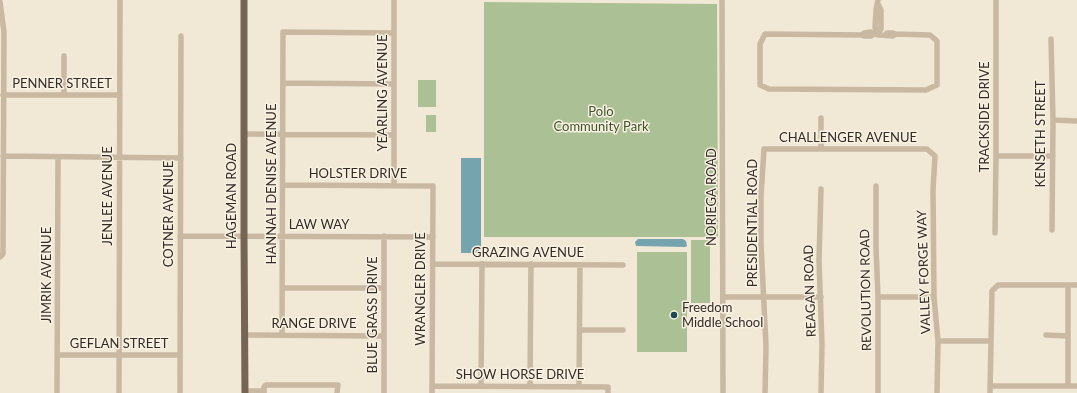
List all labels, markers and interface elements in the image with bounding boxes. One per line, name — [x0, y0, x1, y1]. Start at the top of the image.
street label: YEARLING AVENUE — [375, 34, 391, 152]
street label: TRACKSIDE DRIVE — [977, 61, 993, 173]
street label: PENNER STREET — [12, 76, 112, 92]
street label: KENSETH STREET — [1033, 80, 1049, 188]
street label: HANNAH DENISE AVENUE — [264, 104, 280, 264]
park label: Polo Community Park — [553, 104, 649, 135]
street label: CHALLENGER AVENUE — [779, 130, 917, 146]
street label: HAGEMAN ROAD — [224, 143, 240, 249]
street label: JENLEE AVENUE — [100, 146, 116, 246]
street label: NORIEGA ROAD — [704, 148, 720, 246]
street label: PRESIDENTIAL ROAD — [745, 159, 761, 287]
street label: COTNER AVENUE — [161, 161, 177, 267]
street label: HOLSTER DRIVE — [309, 166, 407, 182]
street label: VALLEY FORGE WAY — [914, 210, 934, 334]
street label: LAW WAY — [289, 217, 349, 233]
street label: JIMRIK AVENUE — [39, 227, 55, 323]
street label: REVOLUTION ROAD — [857, 229, 875, 351]
street label: WRANGLER DRIVE — [413, 232, 429, 346]
street label: REAGAN ROAD — [801, 244, 819, 338]
street label: GRAZING AVENUE — [472, 245, 584, 261]
street label: BLUE GRASS DRIVE — [365, 257, 381, 373]
place label: Freedom Middle School — [682, 300, 763, 331]
marker: Freedom Middle School — [669, 310, 679, 320]
street label: RANGE DRIVE — [271, 316, 357, 332]
street label: GEFLAN STREET — [70, 336, 168, 352]
street label: SHOW HORSE DRIVE — [456, 367, 584, 383]

